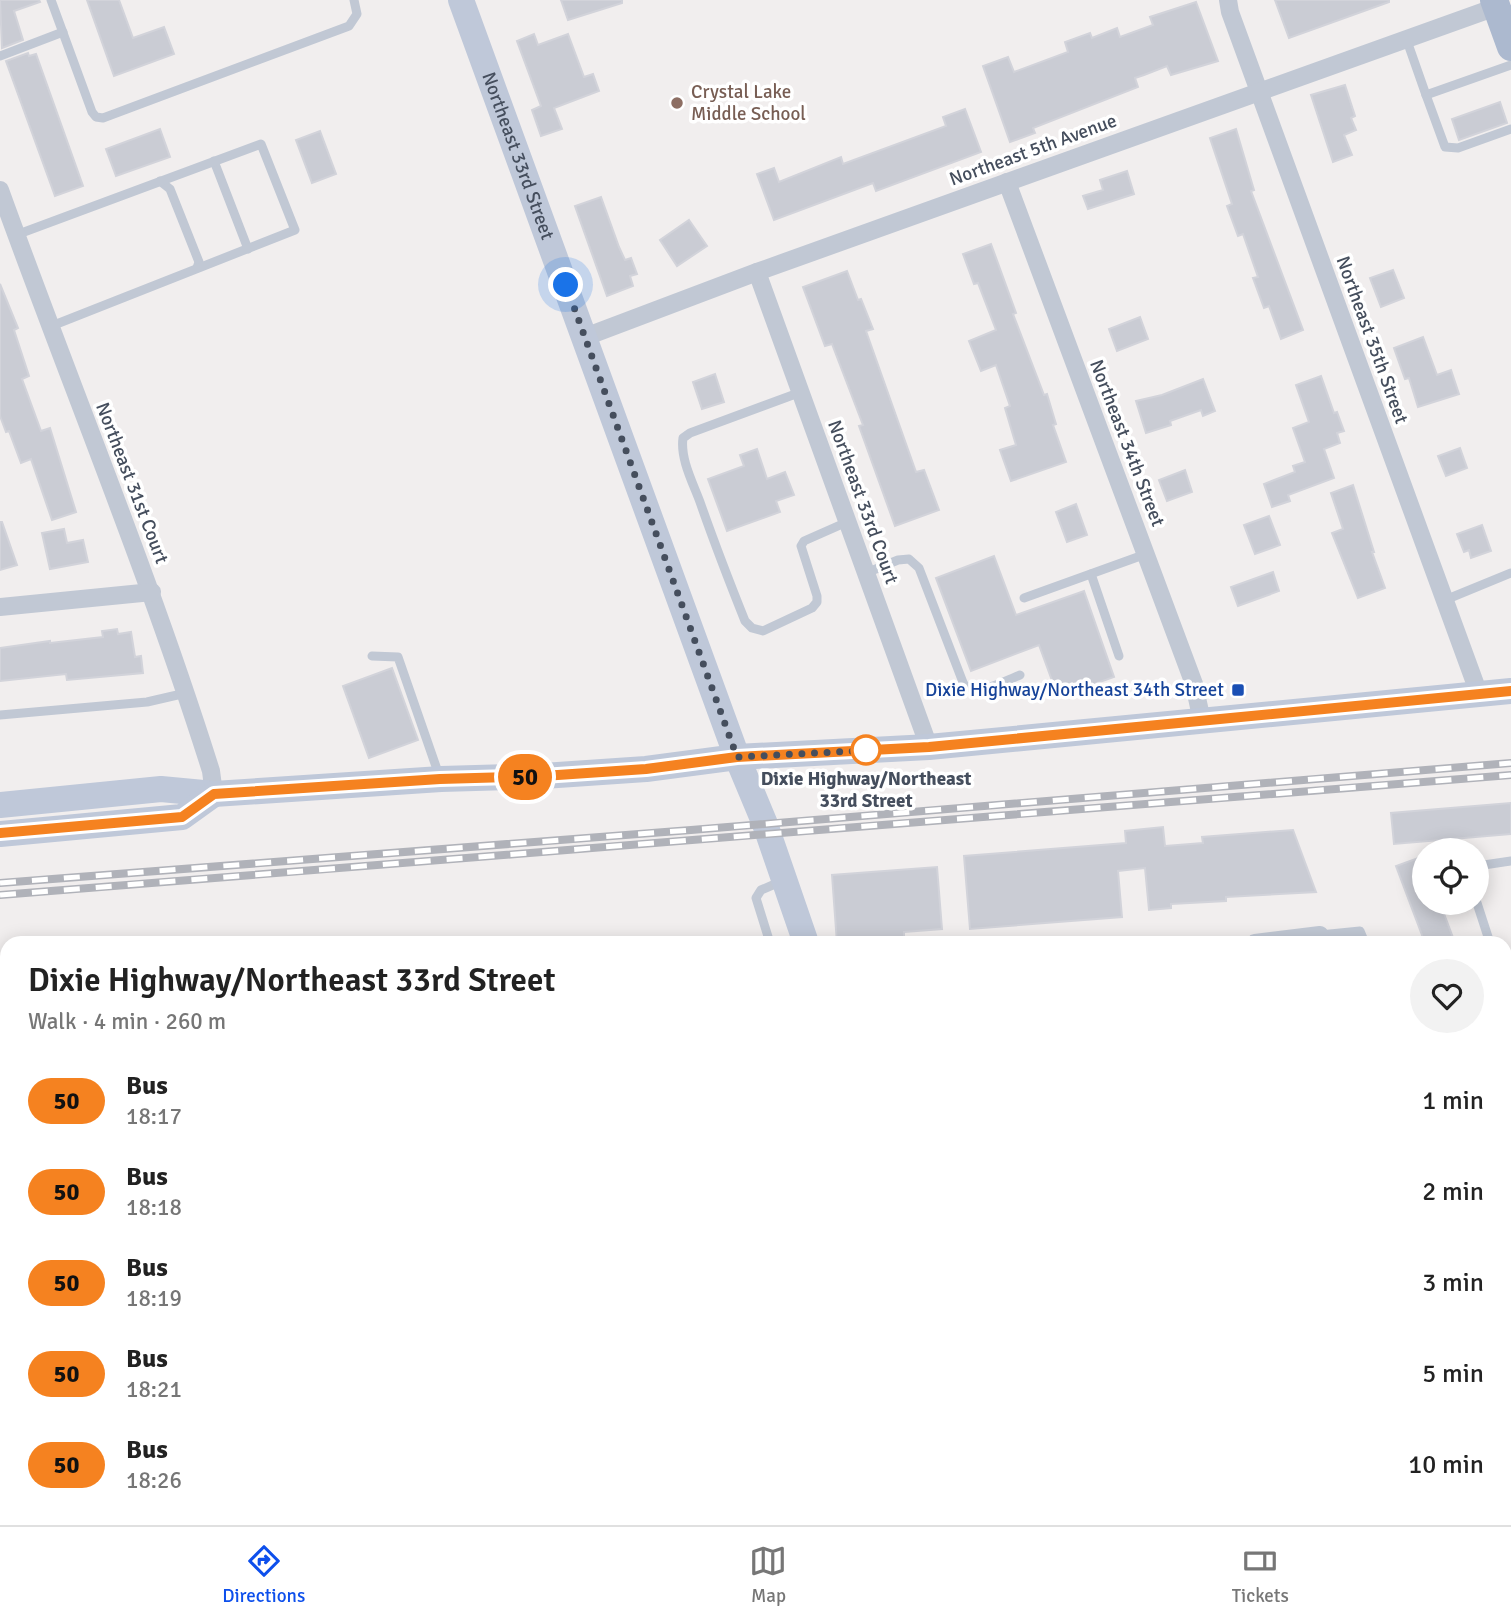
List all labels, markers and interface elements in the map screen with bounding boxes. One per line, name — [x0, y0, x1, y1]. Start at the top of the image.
street label: Northeast 33rd Street — [476, 69, 560, 243]
place label: Crystal Lake Middle School — [691, 80, 806, 126]
marker: Crystal Lake Middle School — [669, 95, 685, 111]
street label: Northeast 5th Avenue — [946, 109, 1120, 191]
street label: Northeast 35th Street — [1331, 253, 1414, 427]
your location — [548, 267, 583, 302]
street label: Northeast 34th Street — [1084, 356, 1170, 530]
street label: Northeast 31st Court — [90, 399, 174, 567]
street label: Northeast 33rd Court — [822, 417, 904, 588]
place label: Dixie Highway/Northeast 34th Street — [925, 678, 1224, 702]
marker: Dixie Highway/Northeast 34th Street — [1230, 682, 1246, 698]
marker: Dixie Highway/Northeast 33rd Street — [851, 735, 881, 765]
line badge: 50 — [494, 754, 556, 800]
text: 50 — [512, 762, 538, 792]
place label: Dixie Highway/Northeast 33rd Street — [761, 767, 971, 813]
map controls — [1412, 838, 1489, 915]
button: locate — [1412, 838, 1489, 915]
button: heart — [1410, 959, 1484, 1033]
text: Dixie Highway/Northeast 33rd Street — [28, 960, 555, 1001]
text: Walk · 4 min · 260 m — [28, 1007, 226, 1036]
text: Bus — [126, 1070, 168, 1102]
text: 1 min — [1422, 1085, 1484, 1117]
text: 50 — [54, 1086, 79, 1116]
text: 18:17 — [126, 1102, 182, 1131]
text: Bus — [126, 1161, 168, 1193]
text: 2 min — [1422, 1176, 1484, 1208]
text: 50 — [54, 1177, 79, 1207]
text: 18:18 — [126, 1193, 182, 1222]
text: Bus — [126, 1252, 168, 1284]
text: 3 min — [1422, 1267, 1484, 1299]
text: 50 — [54, 1268, 79, 1298]
text: 18:19 — [126, 1284, 182, 1313]
text: Bus — [126, 1343, 168, 1375]
text: 5 min — [1422, 1358, 1484, 1390]
text: 50 — [54, 1359, 79, 1389]
text: 18:21 — [126, 1375, 182, 1404]
text: Bus — [126, 1434, 168, 1466]
text: 10 min — [1408, 1449, 1484, 1481]
text: 50 — [54, 1450, 79, 1480]
text: 18:26 — [126, 1466, 182, 1495]
tab: Directions — [222, 1542, 305, 1608]
tab: Map — [749, 1542, 787, 1608]
tab: Tickets — [1232, 1542, 1289, 1608]

